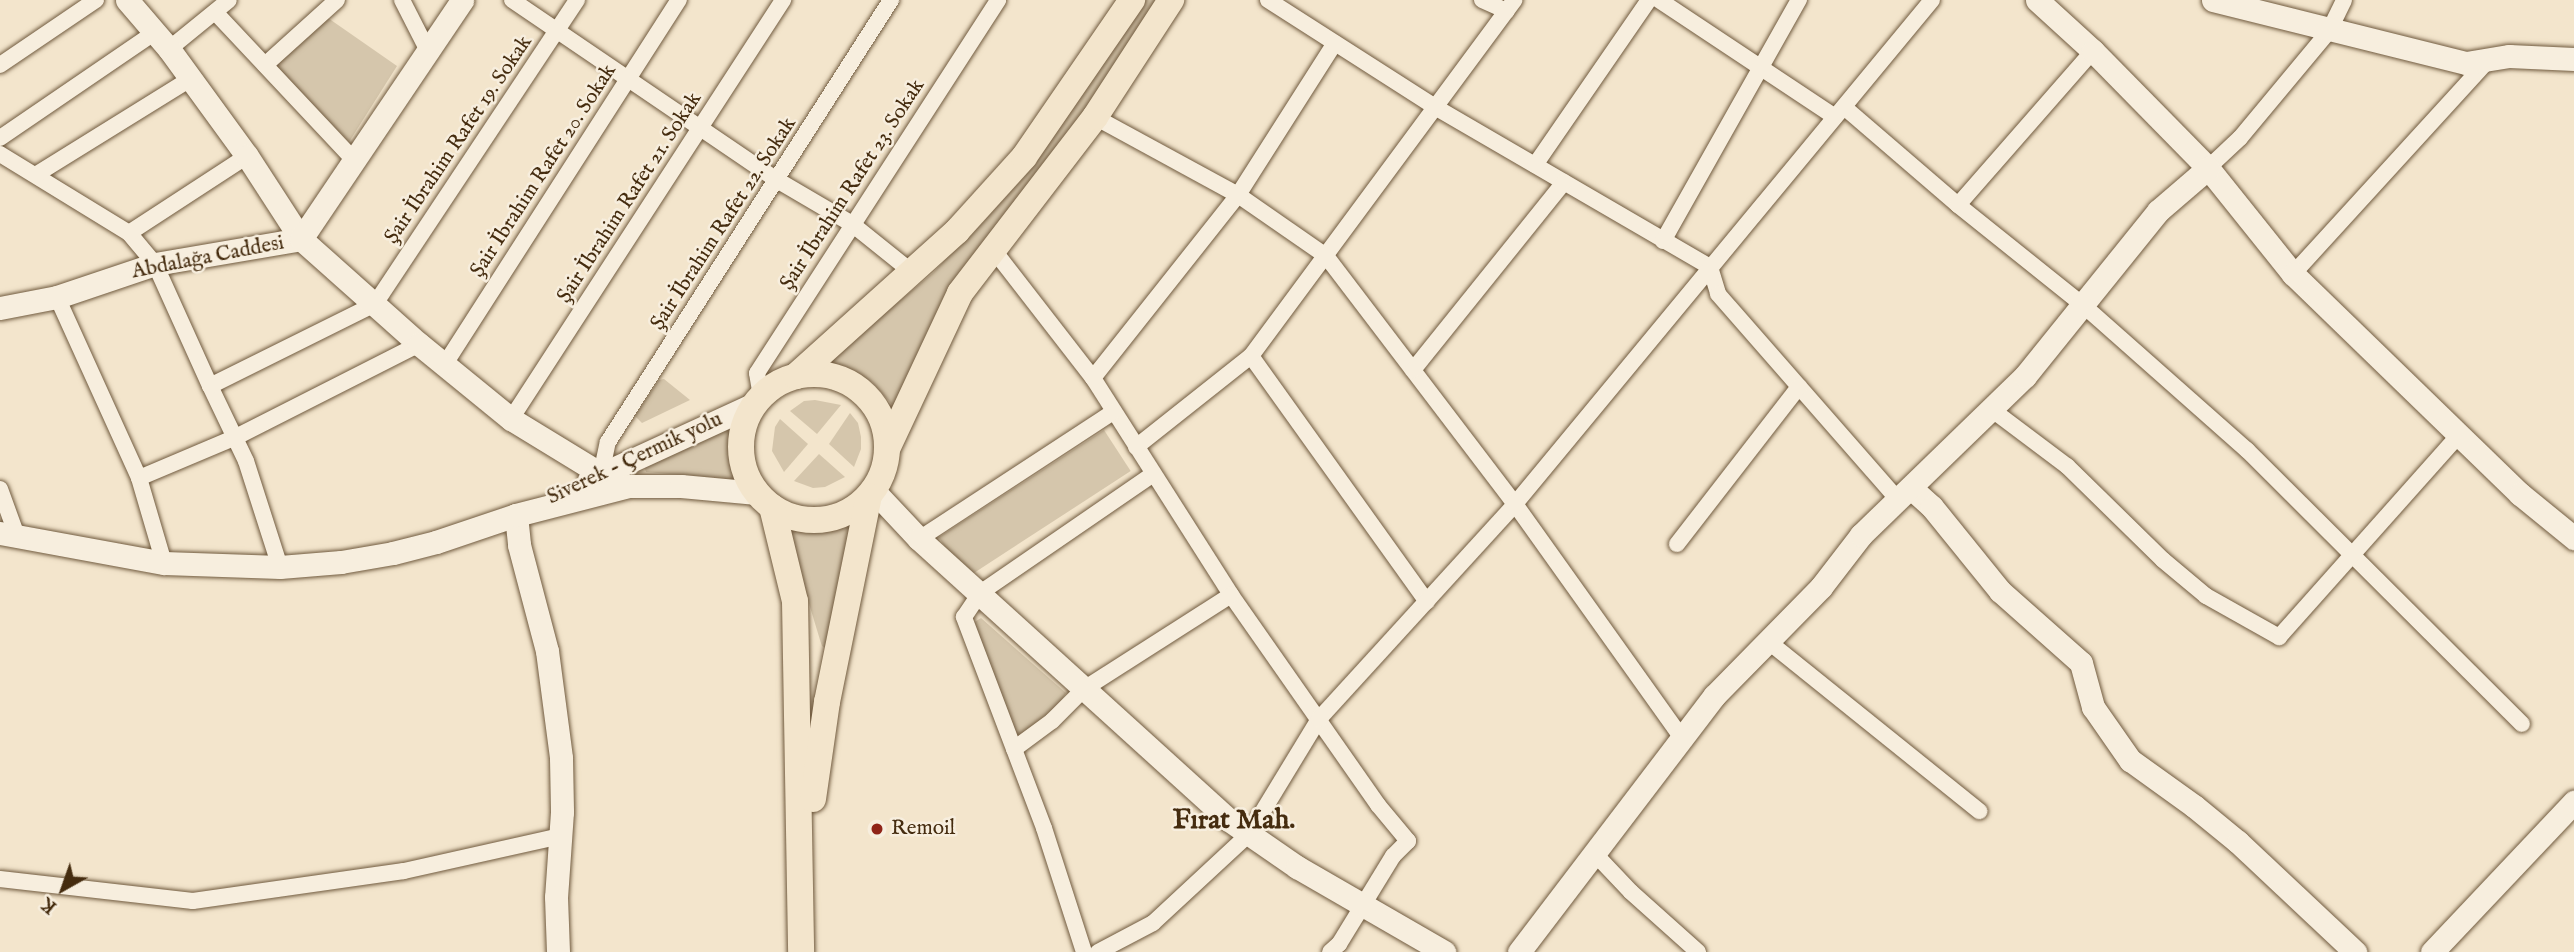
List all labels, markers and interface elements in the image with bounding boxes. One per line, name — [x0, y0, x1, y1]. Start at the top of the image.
street label: Şair İbrahim Rafet 19. Sokak — [380, 31, 538, 249]
street label: Şair İbrahim Rafet 20. Sokak — [466, 60, 622, 282]
street label: Şair İbrahim Rafet 23. Sokak — [775, 75, 931, 295]
street label: Şair İbrahim Rafet 21. Sokak — [552, 88, 708, 308]
street label: Şair İbrahim Rafet 22. Sokak — [646, 113, 802, 335]
street label: Abdalağa Caddesi — [130, 231, 286, 285]
street label: Siverek - Çermik yolu — [543, 407, 727, 511]
district label: Fırat Mah. — [1173, 804, 1295, 838]
place label: Remoil — [891, 816, 955, 842]
marker: Remoil — [869, 821, 885, 837]
north arrow — [28, 854, 98, 924]
text: K — [37, 891, 62, 919]

